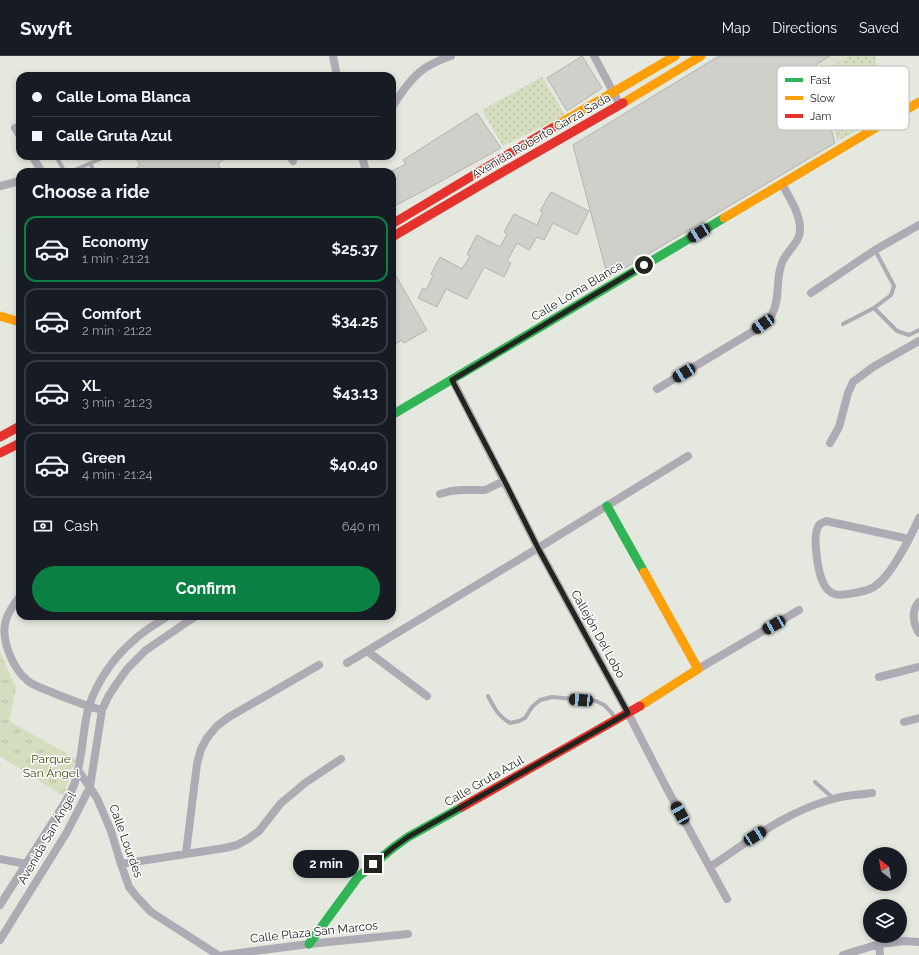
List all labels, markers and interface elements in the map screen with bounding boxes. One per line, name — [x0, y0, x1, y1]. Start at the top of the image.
text: Swyft — [20, 17, 72, 39]
text: Map — [722, 20, 750, 36]
text: Directions — [772, 20, 837, 36]
text: Saved — [859, 20, 899, 36]
legend — [777, 66, 909, 130]
text: Fast — [810, 74, 831, 87]
text: Calle Loma Blanca — [56, 88, 191, 106]
street label: Avenida Roberto Garza Sada — [469, 90, 613, 182]
text: Slow — [810, 92, 835, 105]
text: Jam — [810, 110, 831, 123]
text: Calle Gruta Azul — [56, 127, 172, 145]
text: Choose a ride — [32, 181, 150, 202]
car — [686, 222, 712, 244]
icon: car — [34, 231, 70, 267]
text: Economy — [82, 233, 149, 251]
text: $25.37 — [332, 240, 378, 258]
text: 1 min · 21:21 — [82, 251, 149, 266]
route start — [635, 256, 653, 274]
street label: Calle Loma Blanca — [529, 258, 625, 324]
icon: car — [34, 303, 70, 339]
text: Comfort — [82, 305, 141, 323]
text: $34.25 — [331, 312, 378, 330]
car — [750, 312, 776, 336]
text: 2 min · 21:22 — [82, 323, 152, 338]
car — [671, 362, 697, 384]
icon: car — [34, 375, 70, 411]
text: XL — [82, 377, 100, 395]
text: $43.13 — [332, 384, 378, 402]
text: 3 min · 21:23 — [82, 395, 152, 410]
icon: car — [34, 447, 70, 483]
text: Green — [82, 449, 126, 467]
text: $40.40 — [330, 456, 378, 474]
text: 4 min · 21:24 — [82, 467, 153, 482]
icon: cash — [32, 515, 54, 537]
text: Cash — [64, 517, 98, 535]
text: 640 m — [342, 519, 380, 534]
button: Confirm — [32, 566, 380, 612]
street label: Callejón Del Lobo — [568, 588, 628, 680]
car — [761, 614, 787, 636]
car — [569, 693, 593, 707]
park label: Parque San Ángel — [23, 752, 80, 780]
street label: Calle Gruta Azul — [442, 752, 527, 809]
street label: Avenida San Ángel — [15, 789, 79, 887]
car — [669, 800, 691, 826]
street label: Calle Lourdes — [106, 802, 146, 880]
car — [742, 824, 768, 848]
north arrow — [863, 847, 907, 891]
map controls — [863, 847, 907, 943]
callout: 2 min — [293, 850, 359, 878]
route end — [364, 855, 382, 873]
text: 2 min — [309, 856, 343, 871]
button: layers — [863, 899, 907, 943]
street label: Calle Plaza San Marcos — [249, 918, 379, 946]

